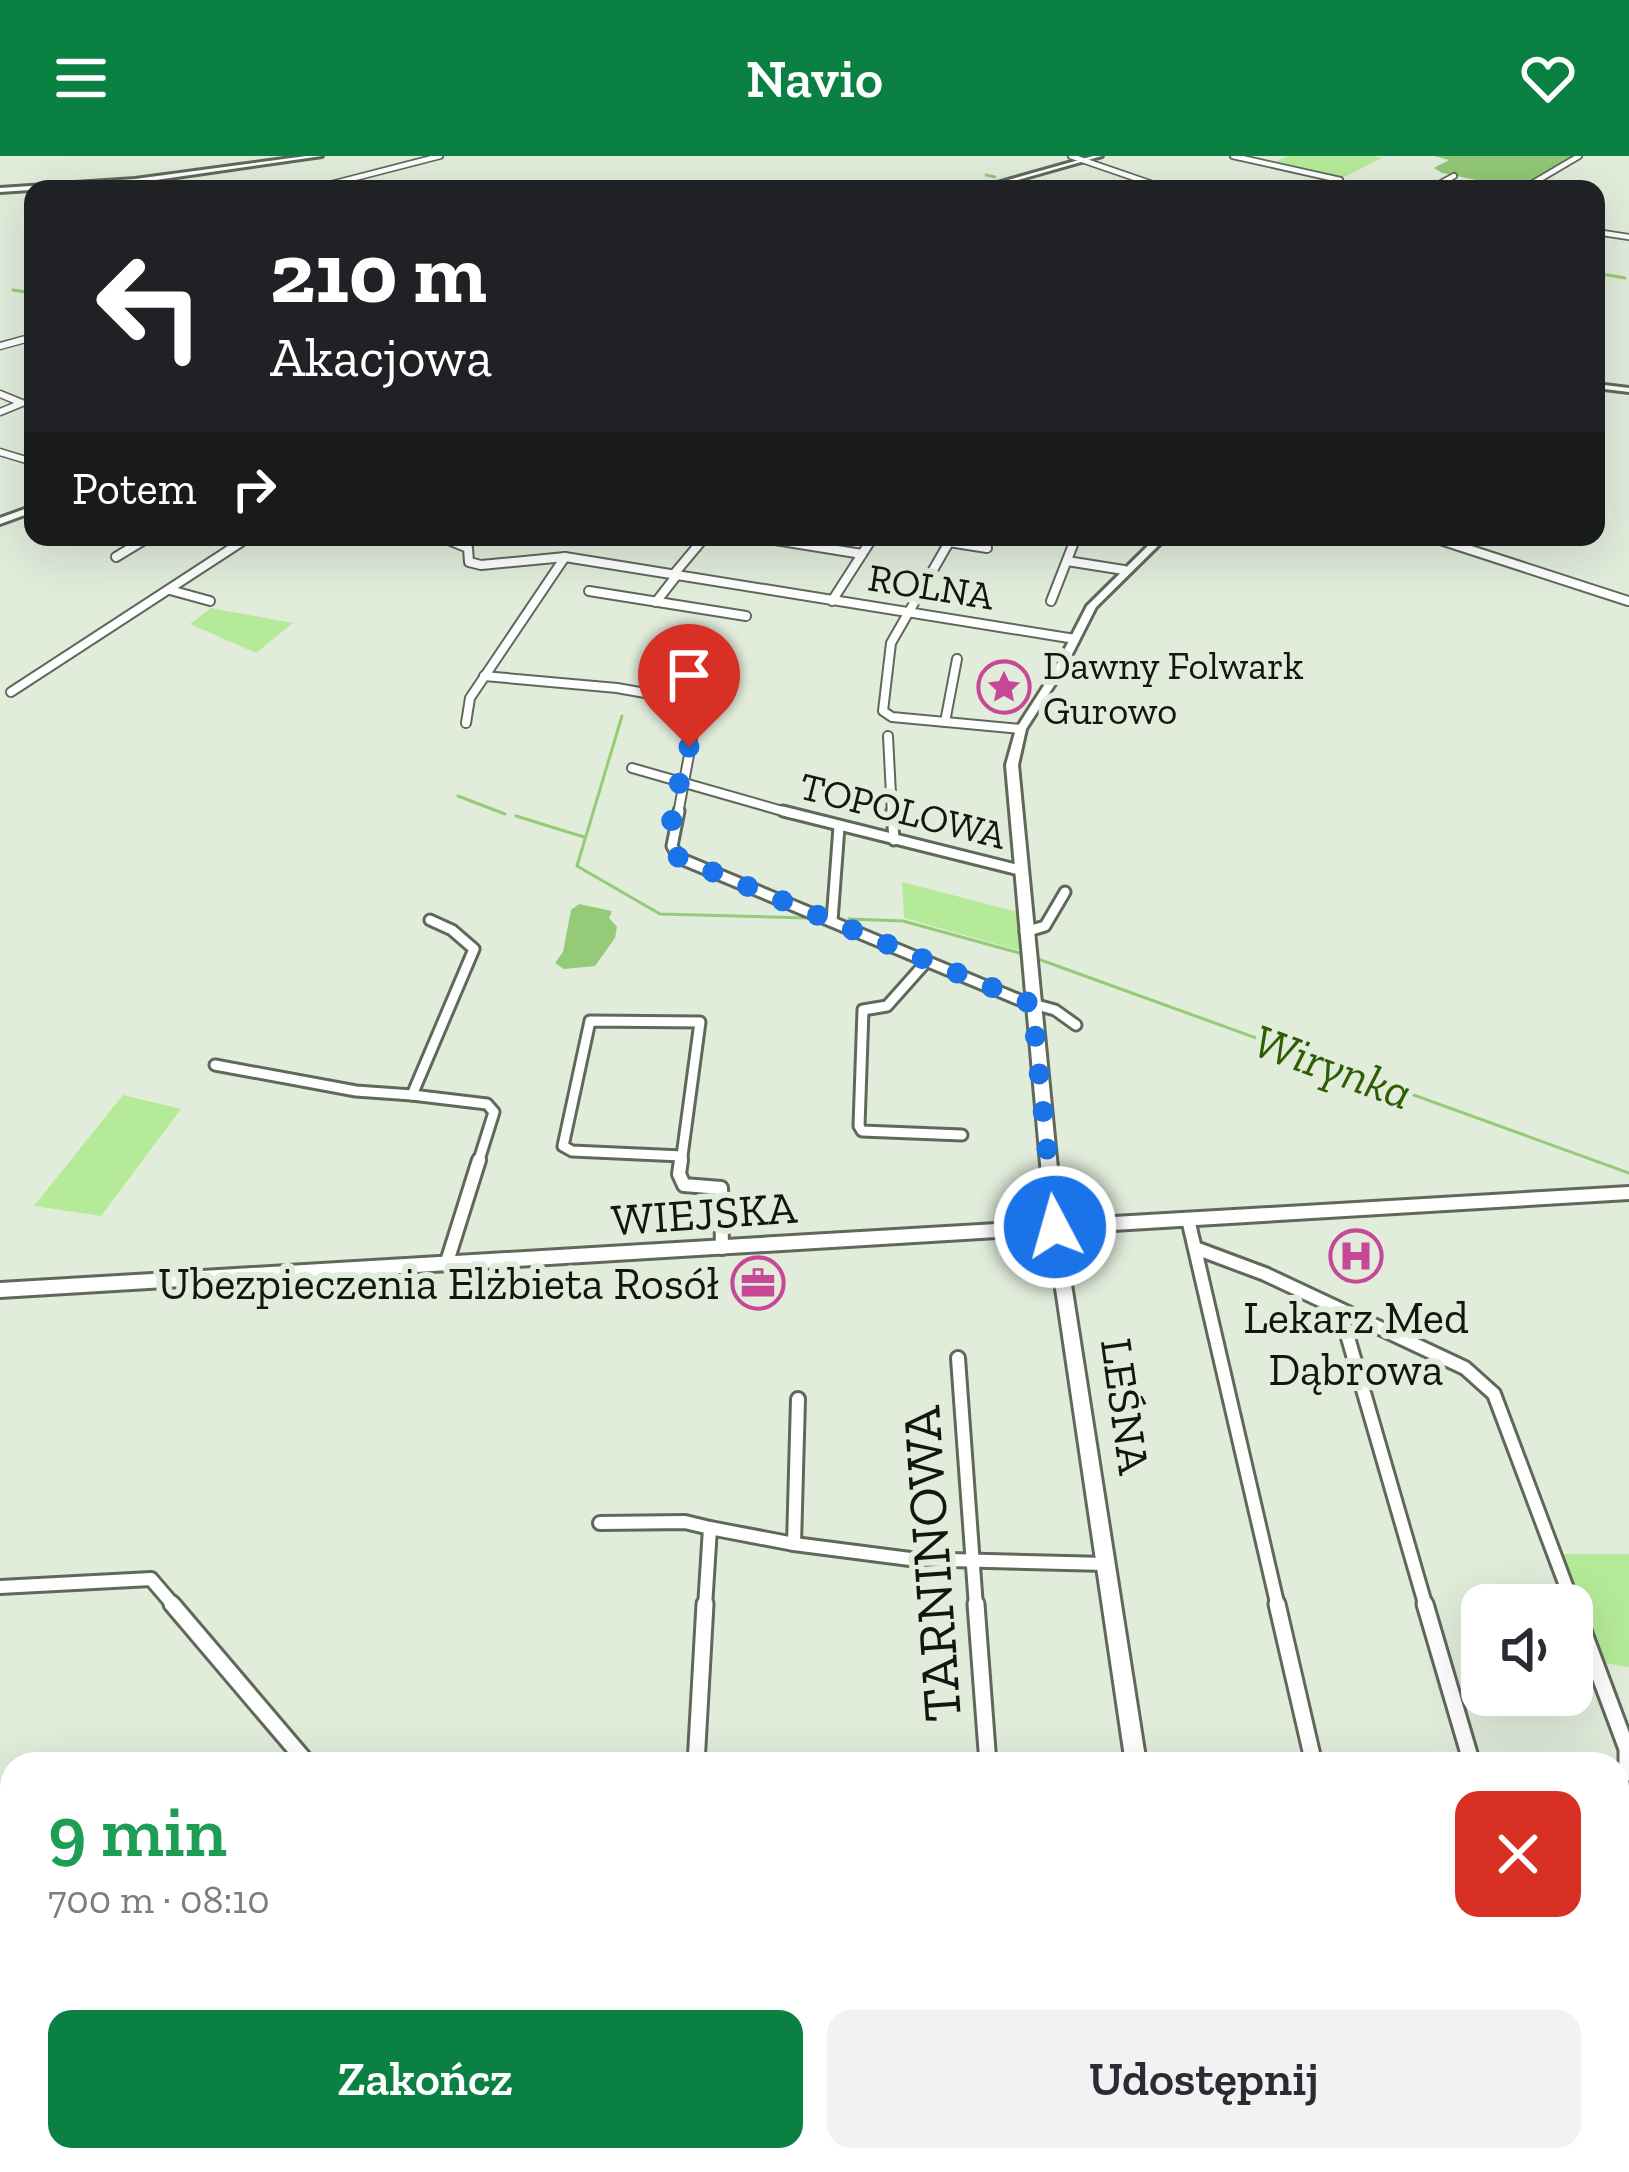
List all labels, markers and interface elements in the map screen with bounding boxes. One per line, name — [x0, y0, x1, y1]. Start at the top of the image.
icon: menu — [48, 45, 114, 111]
icon: heart — [1515, 45, 1581, 111]
text: Navio — [746, 46, 883, 111]
text: 210 m — [270, 223, 487, 324]
icon: left — [72, 228, 228, 384]
text: Akacjowa — [270, 325, 492, 390]
icon: right — [221, 456, 287, 522]
text: Potem — [72, 462, 197, 516]
street label: ROLNA — [865, 553, 998, 620]
pin — [638, 624, 740, 747]
icon: arrive — [656, 642, 722, 708]
place label: Dawny Folwark Gurowo — [1043, 642, 1304, 734]
place icon: Dawny Folwark Gurowo — [976, 659, 1032, 715]
street label: TOPOLOWA — [795, 762, 1011, 859]
water label: Wirynka — [1246, 1012, 1420, 1121]
position arrow — [992, 1164, 1118, 1290]
street label: WIEJSKA — [610, 1181, 799, 1247]
hospital icon: Lekarz Med Dąbrowa — [1328, 1228, 1384, 1284]
office icon: Ubezpieczenia Elżbieta Rosół — [730, 1255, 786, 1311]
place label: Ubezpieczenia Elżbieta Rosół — [158, 1257, 719, 1311]
place label: Lekarz Med Dąbrowa — [1243, 1291, 1469, 1397]
street label: LEŚNA — [1089, 1335, 1161, 1478]
street label: TARNINOWA — [888, 1403, 975, 1724]
map controls — [1461, 1584, 1593, 1716]
button: sound — [1461, 1584, 1593, 1716]
text: 9 min — [48, 1788, 227, 1874]
button: close — [1455, 1791, 1581, 1917]
text: 700 m · 08:10 — [48, 1876, 270, 1923]
button: Zakończ — [48, 2010, 803, 2148]
button: Udostępnij — [827, 2010, 1581, 2148]

